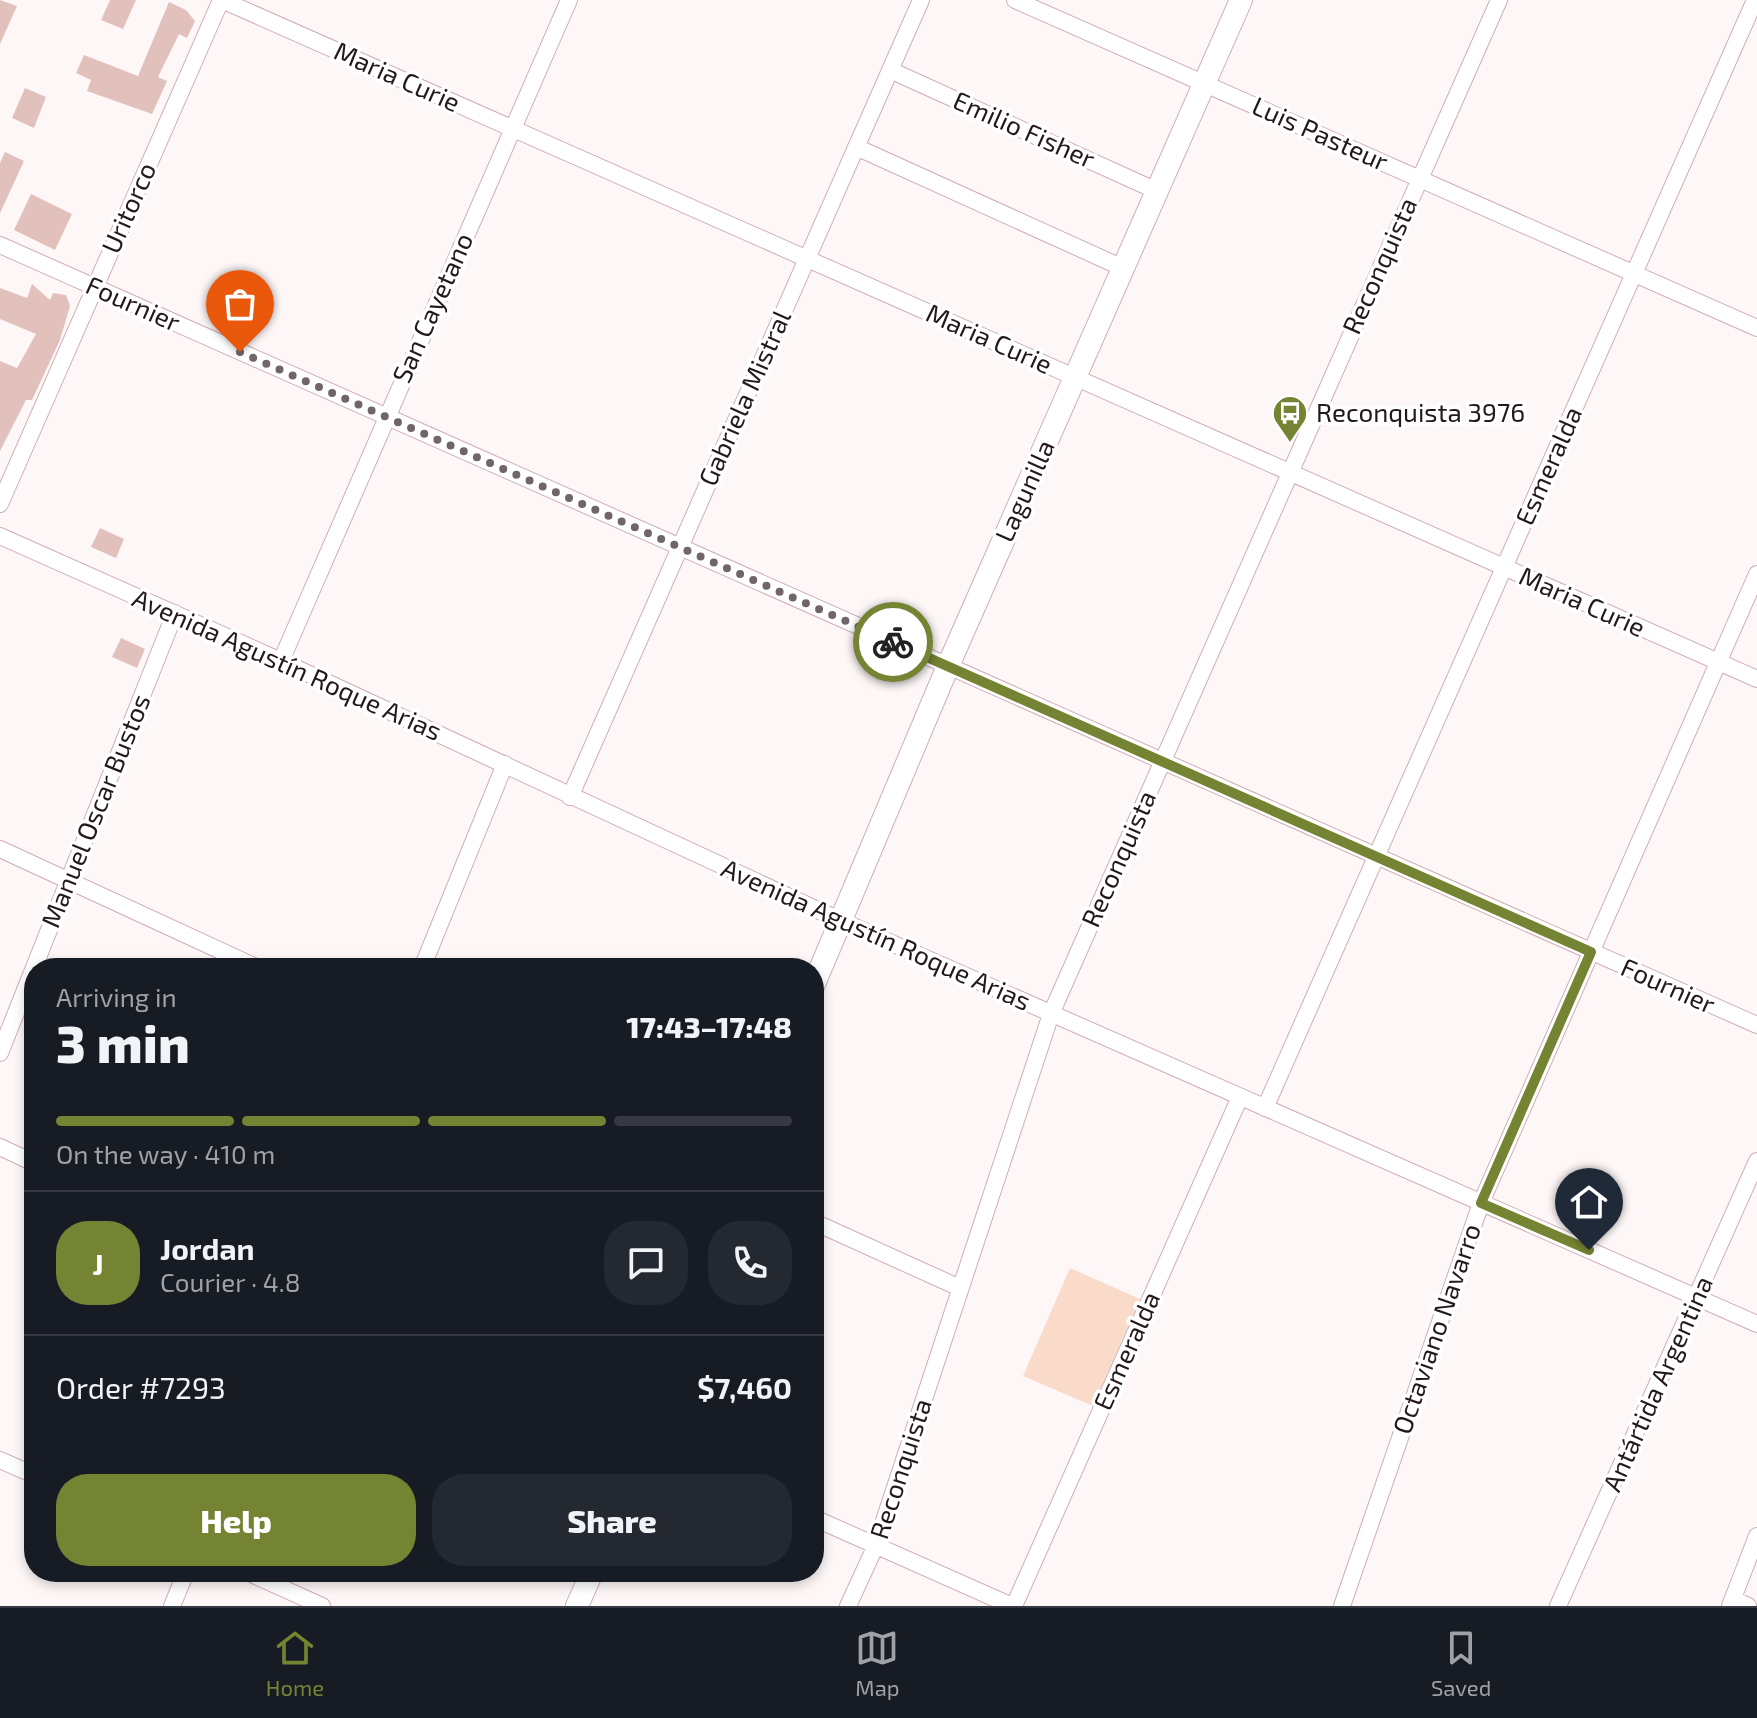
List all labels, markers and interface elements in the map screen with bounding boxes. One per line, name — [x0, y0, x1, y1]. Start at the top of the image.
street label: Maria Curie — [330, 34, 465, 117]
street label: Emilio Fisher — [949, 84, 1100, 174]
street label: Luis Pasteur — [1248, 89, 1393, 176]
street label: Uritorco — [94, 157, 161, 258]
street label: Reconquista — [1335, 193, 1422, 338]
street label: San Cayetano — [385, 228, 478, 387]
street label: Fournier — [82, 268, 185, 337]
pin — [206, 270, 274, 352]
icon: bag — [218, 282, 262, 326]
street label: Maria Curie — [922, 296, 1057, 379]
street label: Gabriela Mistral — [691, 305, 796, 490]
bus stop icon: Reconquista 3976 — [1271, 394, 1309, 444]
place label: Reconquista 3976 — [1316, 396, 1525, 427]
street label: Esmeralda — [1508, 401, 1587, 529]
street label: Lagunilla — [987, 435, 1060, 546]
street label: Maria Curie — [1515, 559, 1650, 642]
street label: Avenida Agustín Roque Arias — [128, 581, 447, 746]
courier — [853, 602, 933, 682]
icon: bike — [871, 620, 915, 664]
street label: Manuel Oscar Bustos — [34, 689, 156, 932]
street label: Reconquista — [1074, 786, 1161, 931]
street label: Avenida Agustín Roque Arias — [717, 851, 1036, 1016]
street label: Fournier — [1617, 950, 1720, 1019]
text: Arriving in — [56, 981, 177, 1012]
text: 17:43–17:48 — [626, 1008, 792, 1044]
text: 3 min — [56, 1011, 190, 1073]
text: On the way · 410 m — [56, 1138, 275, 1169]
pin — [1555, 1168, 1623, 1250]
icon: home — [1567, 1180, 1611, 1224]
street label: Octaviano Navarro — [1385, 1219, 1486, 1438]
button: chat — [604, 1221, 688, 1305]
button: phone — [708, 1221, 792, 1305]
text: Jordan — [160, 1230, 255, 1266]
text: J — [92, 1245, 104, 1281]
text: Courier · 4.8 — [160, 1266, 301, 1297]
street label: Antártida Argentina — [1595, 1271, 1718, 1496]
street label: Esmeralda — [1086, 1286, 1165, 1414]
text: Order #7293 — [56, 1369, 226, 1405]
text: $7,460 — [697, 1369, 792, 1405]
street label: Reconquista — [862, 1394, 937, 1543]
button: Help — [56, 1474, 416, 1566]
button: Share — [432, 1474, 792, 1566]
tab: Home — [266, 1626, 324, 1700]
tab: Map — [855, 1626, 900, 1700]
tab: Saved — [1431, 1626, 1491, 1700]

